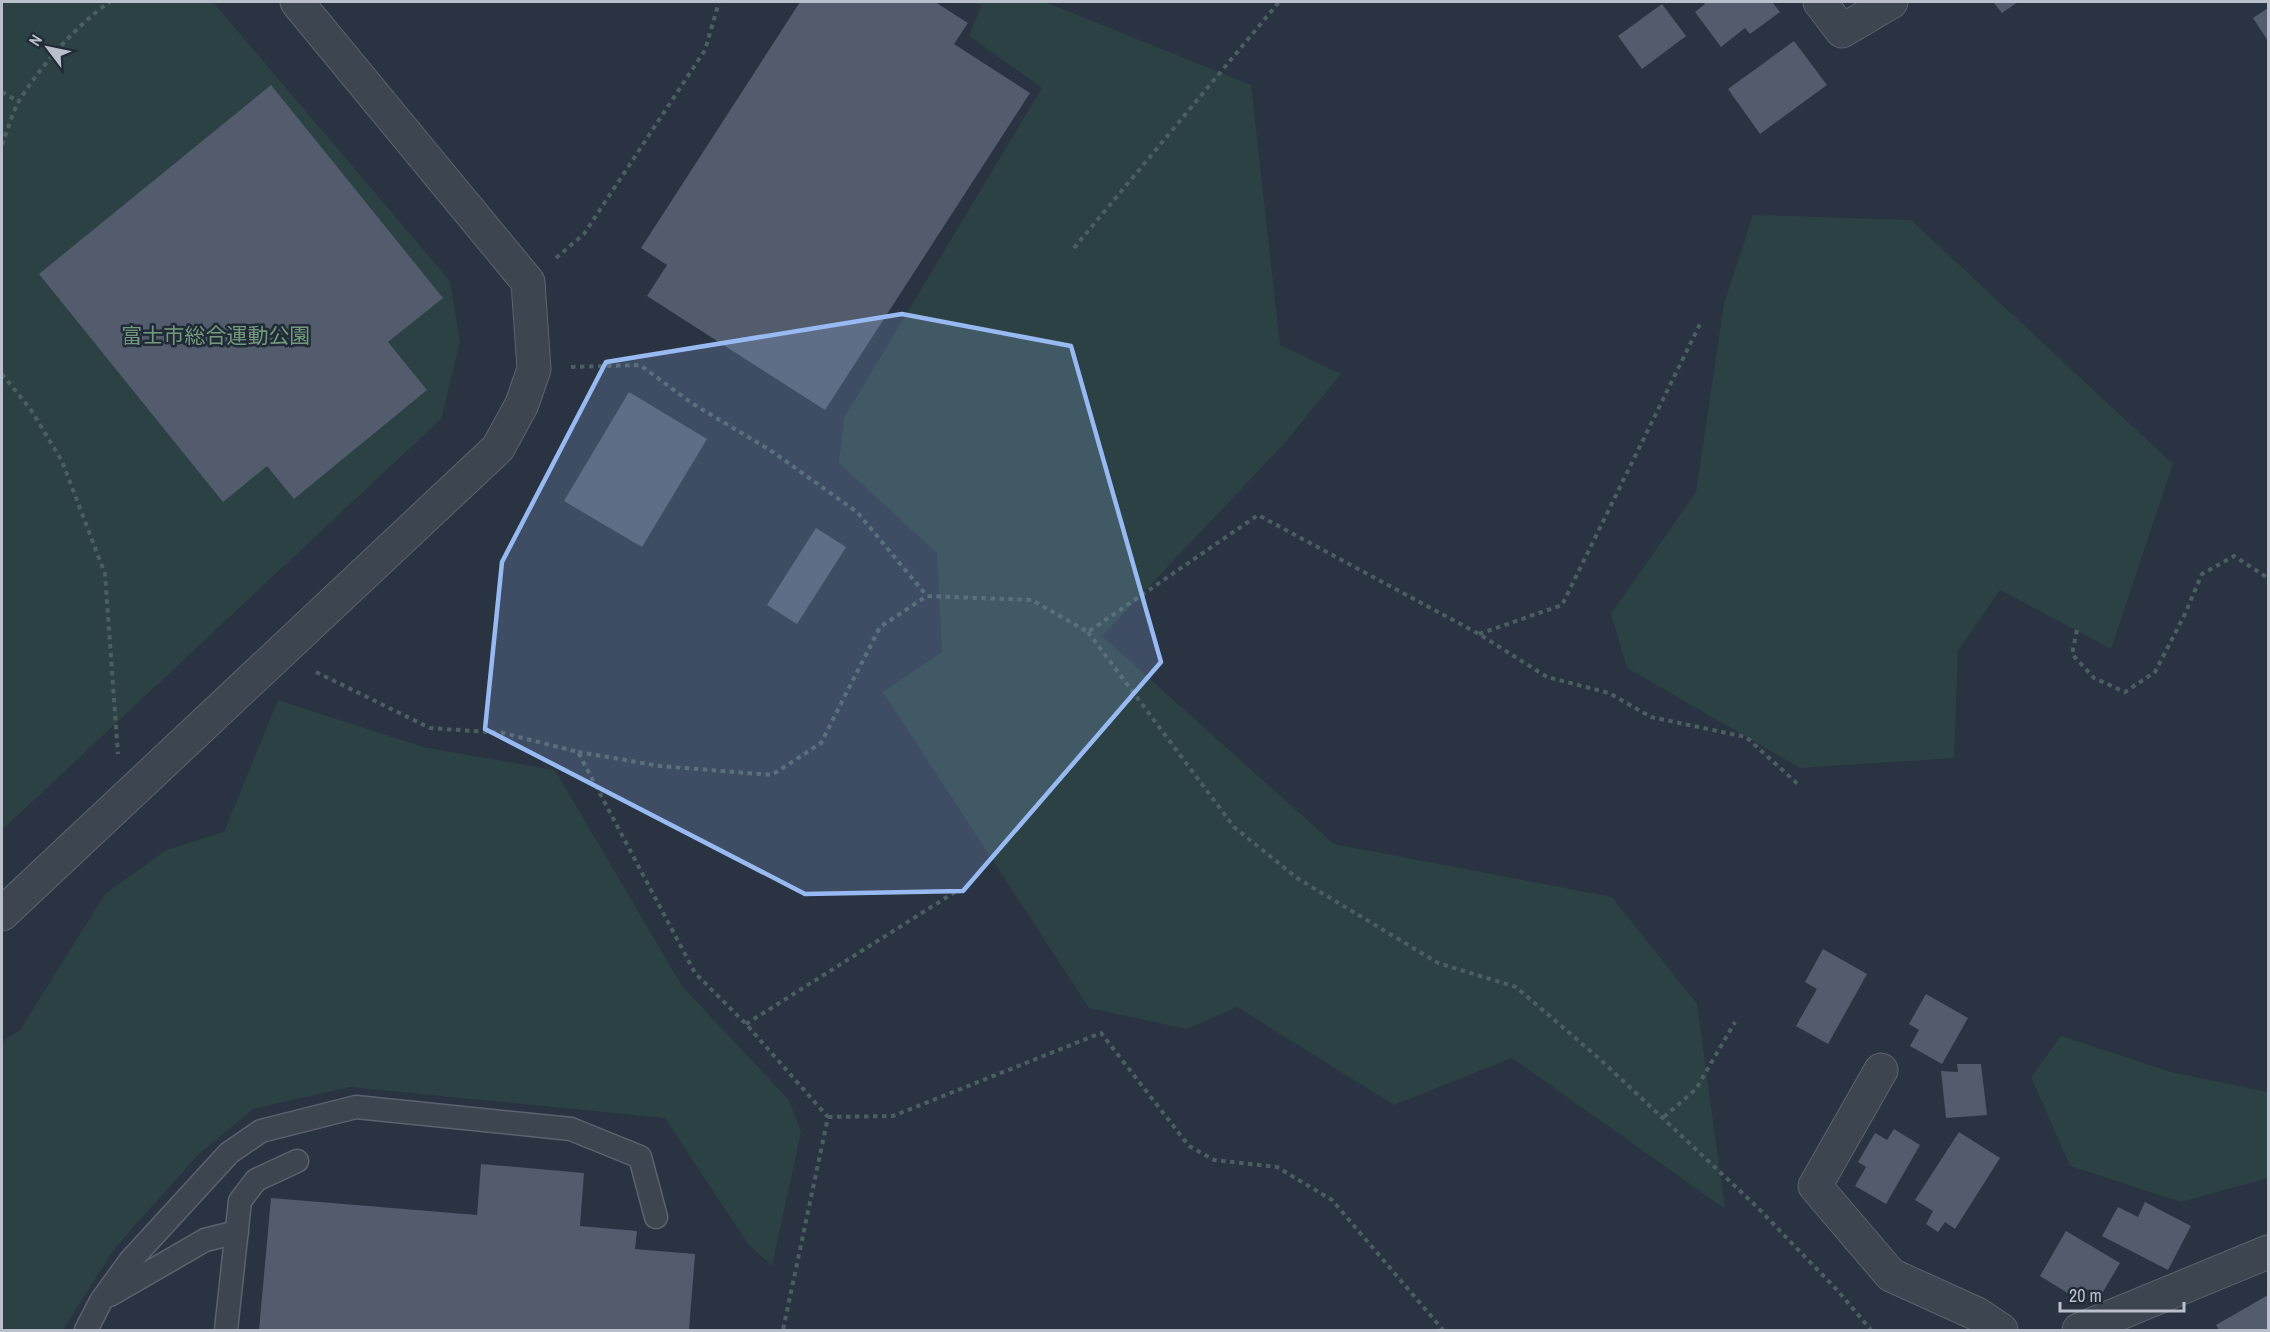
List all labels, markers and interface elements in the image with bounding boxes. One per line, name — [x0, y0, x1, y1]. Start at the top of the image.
north arrow — [18, 18, 78, 78]
text: N — [23, 30, 47, 50]
park label: 富士市総合運動公園 — [122, 321, 311, 350]
scale bar — [2060, 1275, 2184, 1313]
text: 20 m — [2069, 1283, 2102, 1308]

